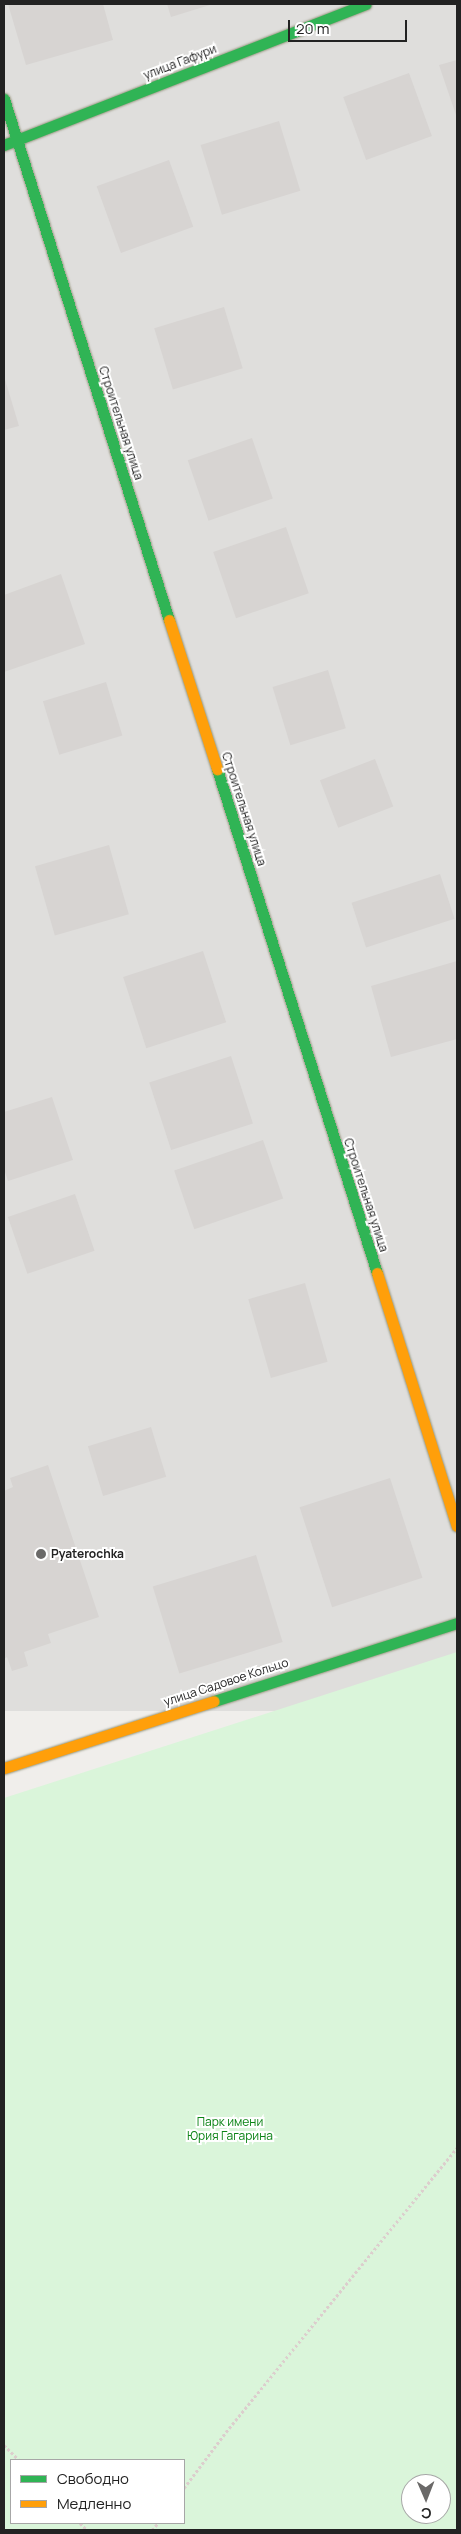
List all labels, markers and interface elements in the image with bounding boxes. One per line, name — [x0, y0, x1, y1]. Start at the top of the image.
scale bar — [291, 10, 410, 42]
text: 20 m — [296, 18, 329, 39]
street label: улица Гафури — [141, 41, 219, 83]
street label: Строительная улица — [96, 364, 146, 482]
street label: Строительная улица — [219, 750, 269, 868]
street label: Строительная улица — [341, 1136, 391, 1254]
place label: Pyaterochka — [51, 1547, 124, 1561]
marker: Pyaterochka — [35, 1548, 47, 1560]
street label: улица Садовое Кольцо — [162, 1655, 290, 1709]
park label: Парк имени Юрия Гагарина — [187, 2115, 273, 2143]
legend — [10, 2459, 185, 2524]
text: Свободно — [57, 2468, 129, 2489]
north arrow — [401, 2474, 451, 2524]
text: Медленно — [57, 2493, 131, 2514]
text: С — [421, 2504, 432, 2523]

